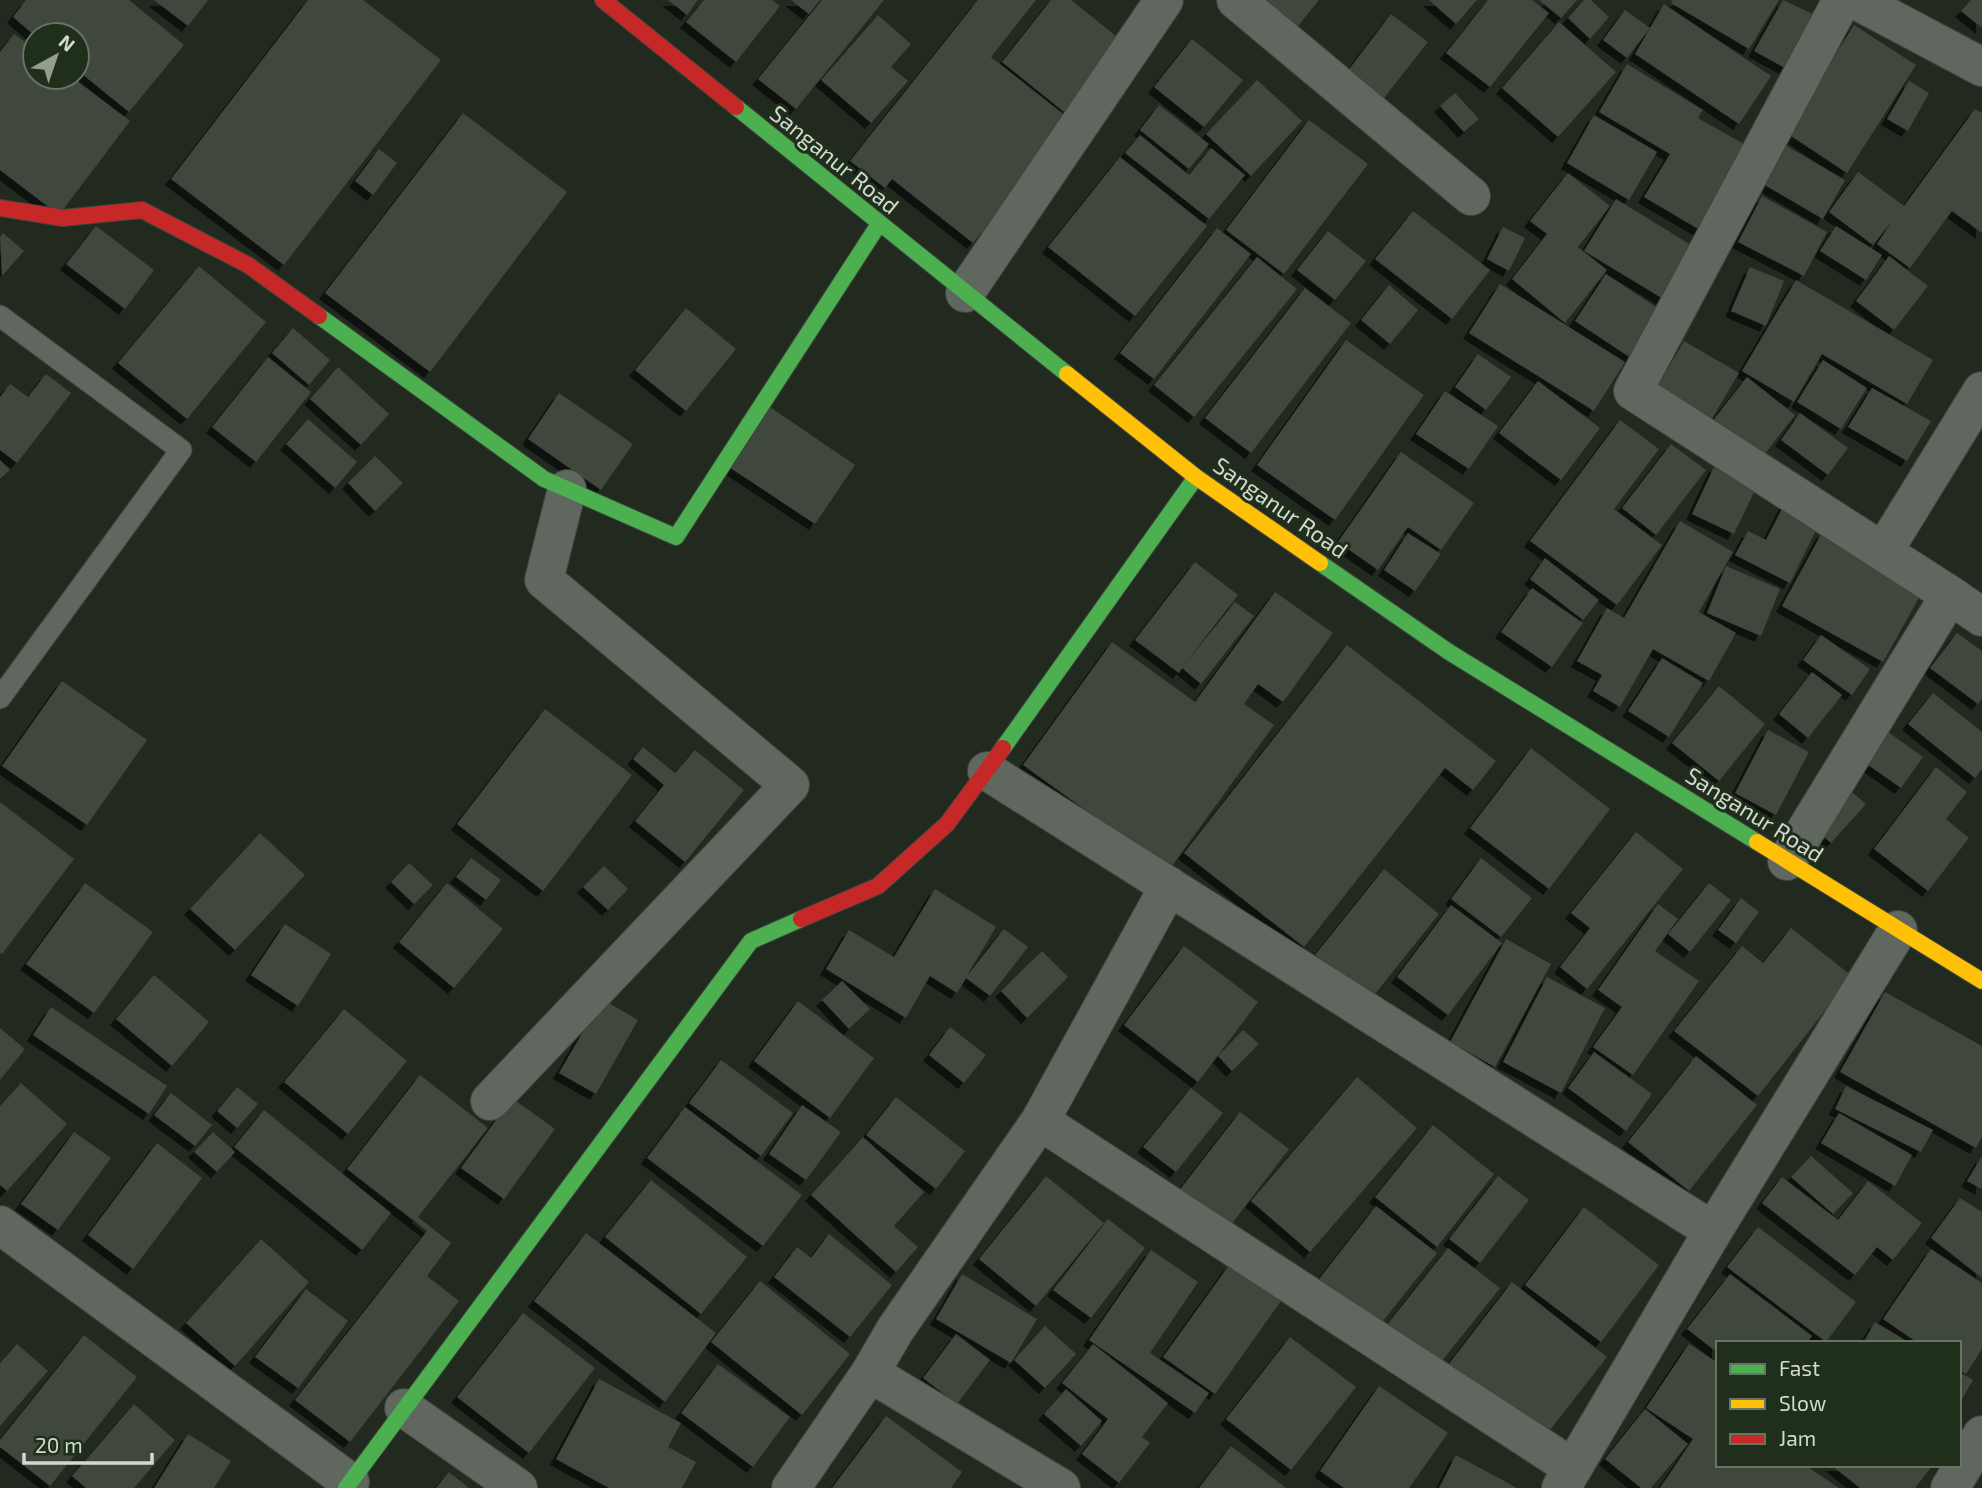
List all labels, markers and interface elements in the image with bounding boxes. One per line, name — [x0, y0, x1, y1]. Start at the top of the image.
north arrow — [21, 21, 91, 91]
text: N — [55, 29, 80, 56]
street label: Sanganur Road — [765, 99, 905, 219]
street label: Sanganur Road — [1208, 450, 1354, 564]
street label: Sanganur Road — [1681, 760, 1829, 868]
legend — [1716, 1341, 1961, 1467]
text: Fast — [1779, 1355, 1820, 1380]
text: Slow — [1779, 1390, 1826, 1415]
scale bar — [24, 1422, 152, 1466]
text: Jam — [1779, 1425, 1816, 1450]
text: 20 m — [35, 1432, 83, 1457]

